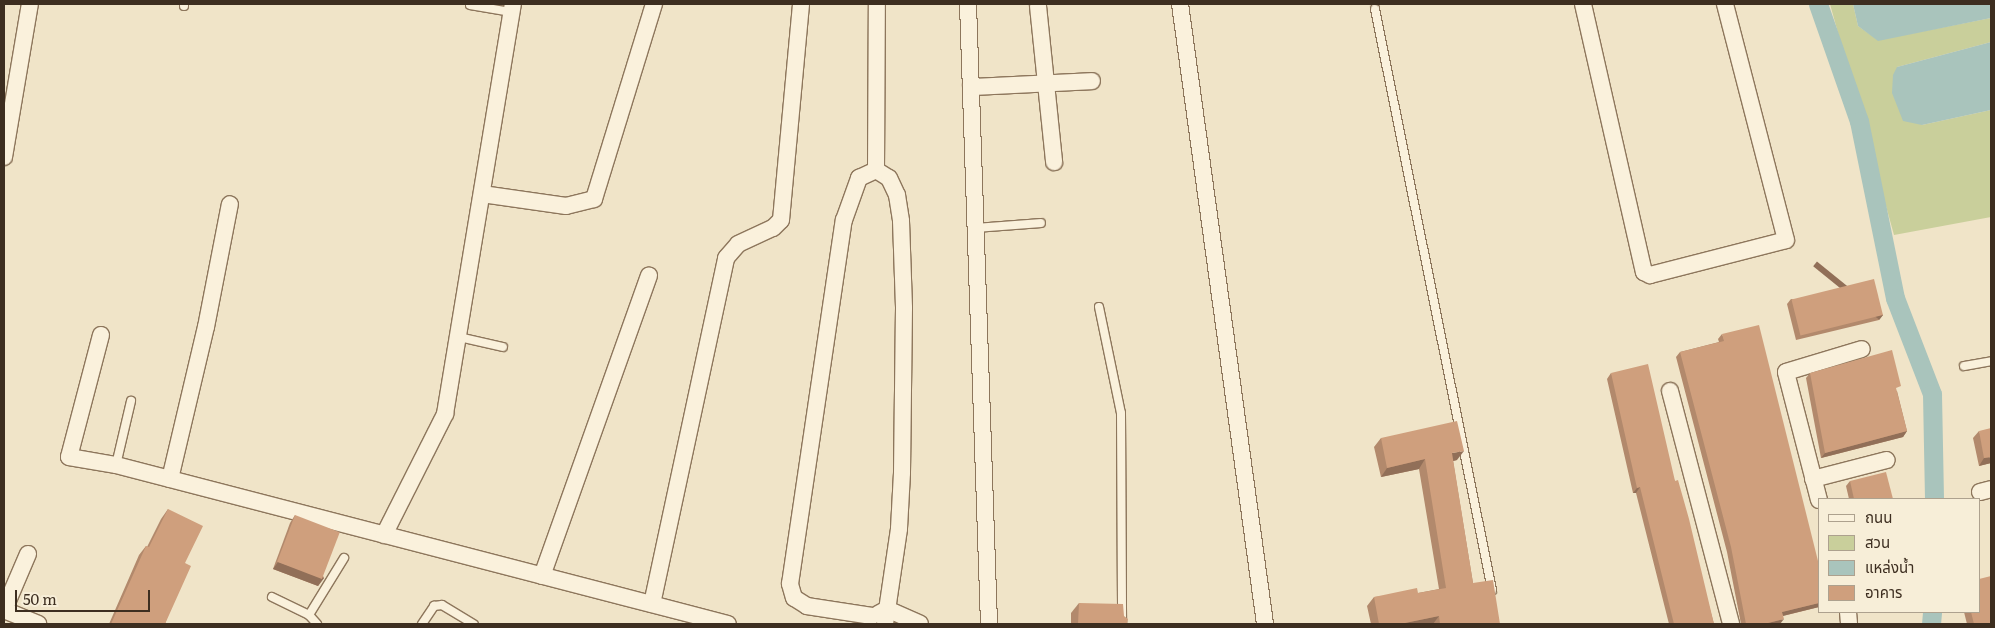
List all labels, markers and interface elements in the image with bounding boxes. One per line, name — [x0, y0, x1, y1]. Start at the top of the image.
legend — [1818, 498, 1980, 613]
text: ถนน — [1865, 505, 1892, 528]
text: สวน — [1865, 530, 1890, 553]
text: แหล่งน้ำ — [1865, 555, 1914, 578]
scale bar — [18, 580, 152, 612]
text: อาคาร — [1865, 580, 1902, 603]
text: 50 m — [23, 587, 57, 610]

